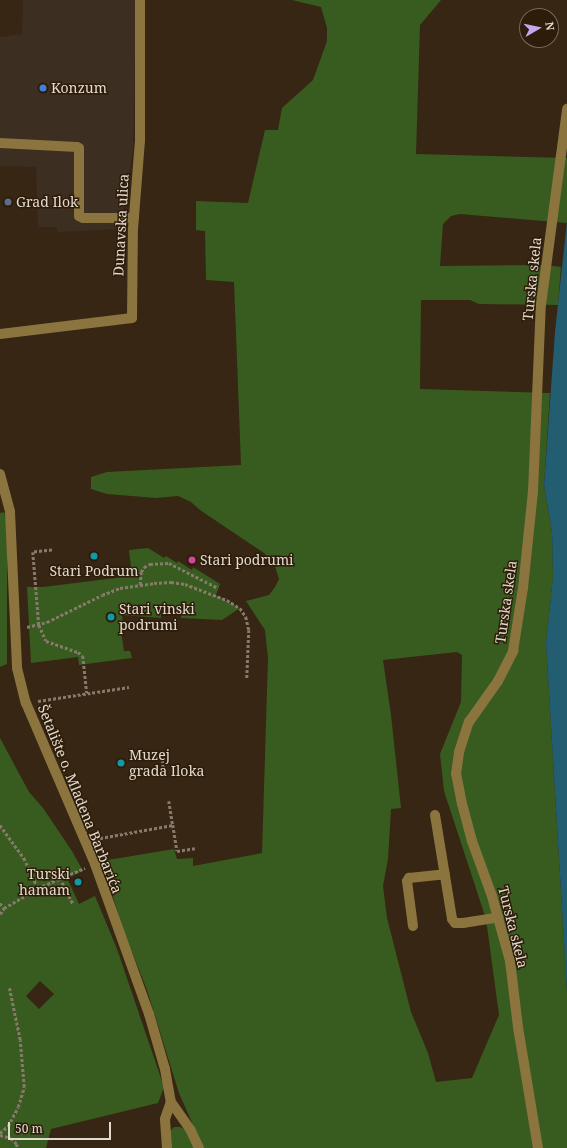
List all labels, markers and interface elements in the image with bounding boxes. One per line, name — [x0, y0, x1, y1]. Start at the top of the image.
north arrow — [519, 8, 559, 48]
text: N — [542, 21, 558, 32]
place label: Konzum — [51, 80, 107, 96]
marker: Konzum — [38, 83, 48, 93]
street label: Dunavska ulica — [110, 173, 132, 277]
place label: Grad Ilok — [16, 194, 78, 210]
marker: Grad Ilok — [3, 197, 13, 207]
street label: Turska skela — [519, 236, 545, 322]
marker: Stari Podrum — [89, 551, 99, 561]
place label: Stari podrumi — [200, 552, 294, 568]
marker: Stari podrumi — [187, 555, 197, 565]
street label: Turska skela — [492, 559, 520, 645]
place label: Stari Podrum — [50, 563, 138, 579]
place label: Stari vinski podrumi — [119, 601, 195, 634]
marker: Stari vinski podrumi — [106, 612, 116, 622]
street label: Šetalište o. Mladena Barbarića — [34, 702, 126, 896]
place label: Muzej grada Iloka — [129, 747, 204, 780]
marker: Muzej grada Iloka — [116, 758, 126, 768]
place label: Turski hamam — [19, 866, 70, 898]
marker: Turski hamam — [73, 877, 83, 887]
street label: Turska skela — [495, 884, 531, 970]
scale bar — [10, 1114, 113, 1140]
text: 50 m — [15, 1120, 43, 1137]

